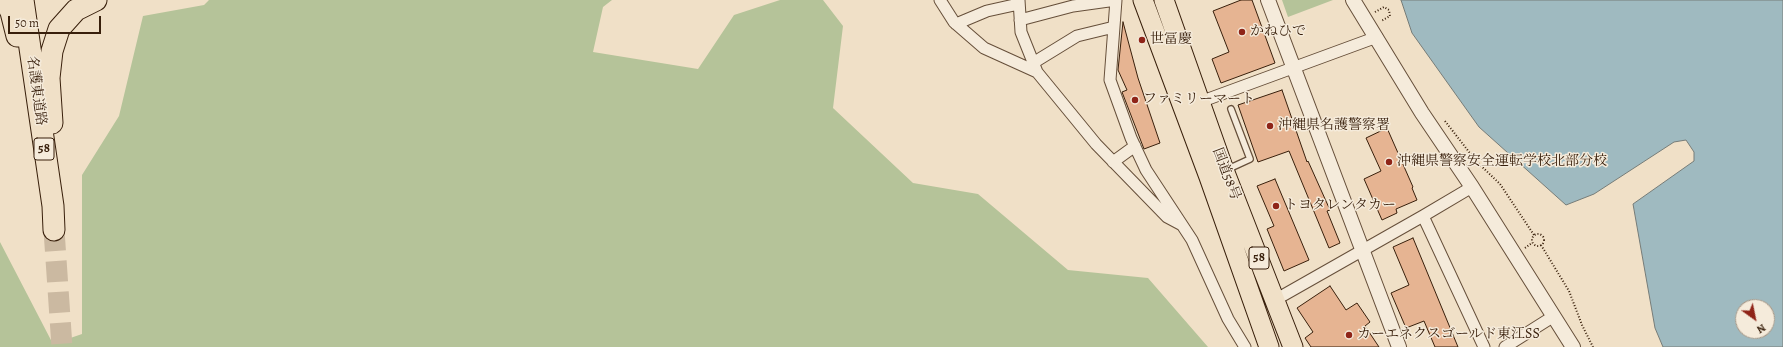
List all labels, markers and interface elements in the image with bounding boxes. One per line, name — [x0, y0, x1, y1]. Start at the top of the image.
scale bar — [10, 8, 103, 34]
text: 50 m — [15, 15, 39, 31]
place label: かねひで — [1250, 24, 1306, 40]
marker: かねひで — [1237, 27, 1247, 37]
place label: 世冨慶 — [1150, 32, 1192, 48]
marker: 世冨慶 — [1137, 35, 1147, 45]
street label: 名護東道路 — [23, 55, 49, 127]
place label: ファミリーマート — [1143, 92, 1255, 108]
marker: ファミリーマート — [1130, 95, 1140, 105]
place label: 沖縄県名護警察署 — [1278, 118, 1390, 134]
marker: 沖縄県名護警察署 — [1265, 121, 1275, 131]
road number: 58 — [34, 138, 54, 160]
street label: 国道58号 — [1208, 145, 1244, 203]
place label: 沖縄県警察安全運転学校北部分校 — [1397, 154, 1607, 170]
marker: 沖縄県警察安全運転学校北部分校 — [1384, 157, 1394, 167]
place label: トヨタレンタカー — [1284, 198, 1396, 214]
marker: トヨタレンタカー — [1271, 201, 1281, 211]
road number: 58 — [1249, 247, 1269, 269]
north arrow — [1735, 299, 1775, 339]
text: N — [1754, 320, 1769, 337]
place label: カーエネクスゴールド東江SS — [1357, 327, 1540, 343]
marker: カーエネクスゴールド東江SS — [1344, 330, 1354, 340]

